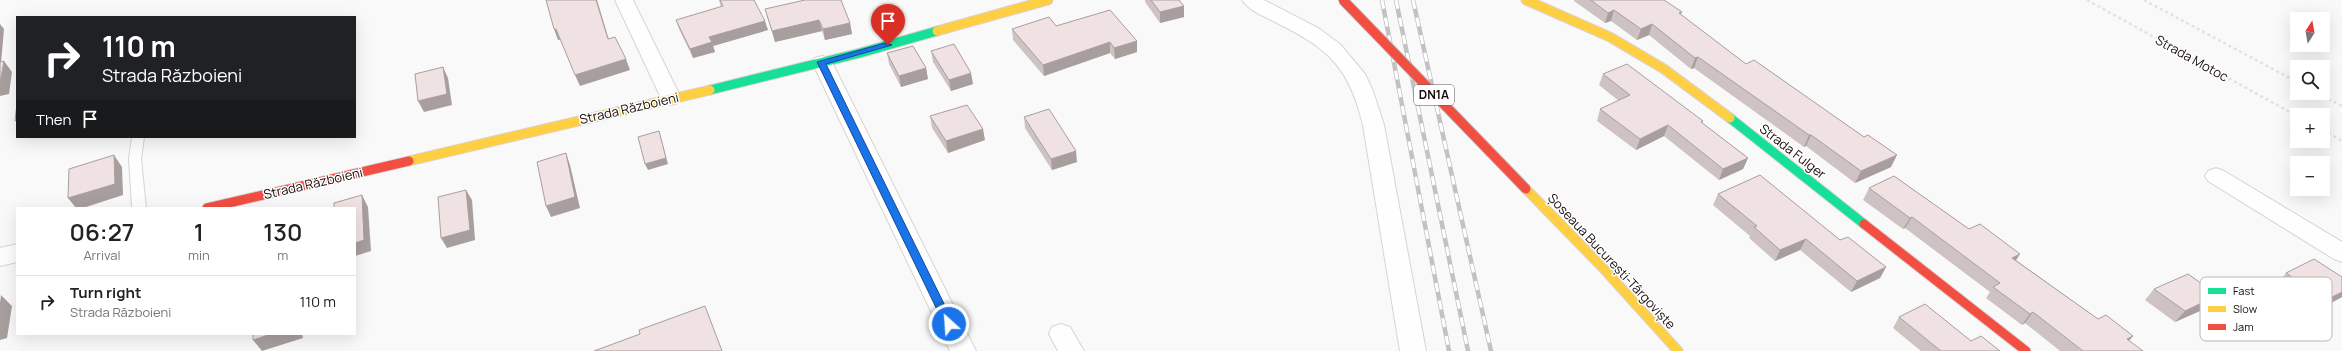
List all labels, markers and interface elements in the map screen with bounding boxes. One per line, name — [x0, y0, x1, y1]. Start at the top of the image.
pin — [871, 4, 905, 45]
icon: arrive — [877, 10, 899, 32]
north arrow — [2290, 12, 2330, 52]
map controls — [2290, 12, 2330, 196]
text: 110 m — [102, 27, 176, 65]
street label: Strada Motoc — [2152, 31, 2232, 85]
icon: right — [36, 32, 88, 84]
button: search — [2290, 60, 2330, 100]
text: Strada Războieni — [102, 63, 242, 87]
road number: DN1A — [1414, 85, 1454, 105]
street label: Strada Războieni — [578, 88, 680, 128]
icon: arrive — [79, 108, 101, 130]
button: + — [2290, 108, 2330, 148]
text: Then — [36, 109, 71, 130]
street label: Strada Fulger — [1756, 119, 1830, 183]
button: − — [2290, 156, 2330, 196]
street label: Strada Războieni — [262, 163, 364, 203]
street label: Șoseaua București-Târgoviște — [1544, 189, 1680, 333]
text: 06:27 — [70, 215, 134, 248]
text: 1 — [194, 215, 204, 248]
text: 130 — [263, 215, 302, 248]
text: Arrival — [83, 246, 121, 264]
text: min — [188, 246, 210, 264]
text: m — [277, 246, 288, 264]
legend — [2200, 277, 2332, 341]
text: Turn right — [70, 282, 141, 303]
text: Fast — [2233, 283, 2255, 298]
icon: right — [36, 291, 58, 313]
text: 110 m — [299, 291, 336, 312]
text: Slow — [2233, 301, 2258, 316]
text: Strada Războieni — [70, 303, 171, 321]
position arrow — [928, 303, 970, 345]
text: Jam — [2233, 319, 2254, 334]

